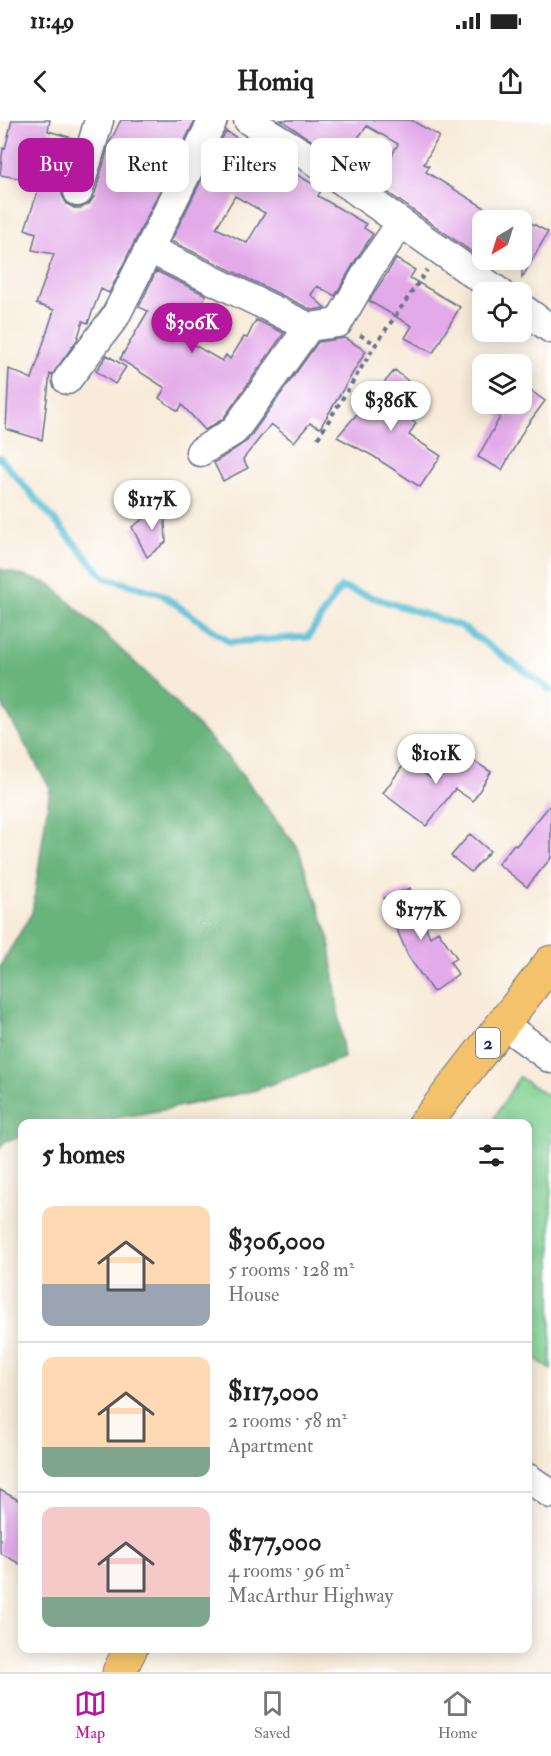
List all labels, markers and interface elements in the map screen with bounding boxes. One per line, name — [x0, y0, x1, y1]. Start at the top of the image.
text: 11:49 — [30, 7, 74, 35]
icon: back — [24, 65, 57, 98]
text: Homiq — [237, 65, 314, 98]
icon: share — [494, 65, 527, 98]
chip: Buy — [18, 138, 94, 192]
chip: Rent — [106, 138, 189, 192]
chip: Filters — [201, 138, 298, 192]
chip: New — [310, 138, 392, 192]
north arrow — [472, 210, 532, 270]
map controls — [472, 210, 532, 414]
button: locate — [472, 282, 532, 342]
pin: $306K — [150, 303, 234, 354]
text: $306K — [165, 310, 219, 335]
button: layers — [472, 354, 532, 414]
pin: $386K — [349, 381, 433, 432]
text: $386K — [365, 388, 417, 413]
pin: $117K — [110, 480, 194, 531]
text: $117K — [128, 487, 176, 512]
pin: $101K — [394, 734, 478, 785]
text: $101K — [411, 741, 461, 766]
pin: $177K — [379, 890, 463, 941]
text: $177K — [396, 897, 446, 922]
road number: 2 — [476, 1028, 500, 1058]
text: 5 homes — [42, 1139, 125, 1171]
icon: filters — [475, 1139, 508, 1172]
text: $306,000 — [228, 1225, 325, 1257]
icon: home — [90, 1230, 162, 1302]
text: 5 rooms · 128 m² — [228, 1257, 354, 1282]
text: House — [228, 1282, 279, 1307]
text: $117,000 — [228, 1376, 319, 1408]
icon: home — [90, 1381, 162, 1453]
text: 2 rooms · 58 m² — [228, 1408, 347, 1433]
text: Apartment — [228, 1433, 313, 1458]
text: $177,000 — [228, 1526, 322, 1558]
icon: home — [90, 1531, 162, 1603]
text: 4 rooms · 96 m² — [228, 1558, 350, 1583]
text: MacArthur Highway — [228, 1583, 393, 1608]
tab: Map — [74, 1687, 107, 1743]
tab: Saved — [254, 1687, 290, 1743]
tab: Home — [438, 1687, 477, 1743]

